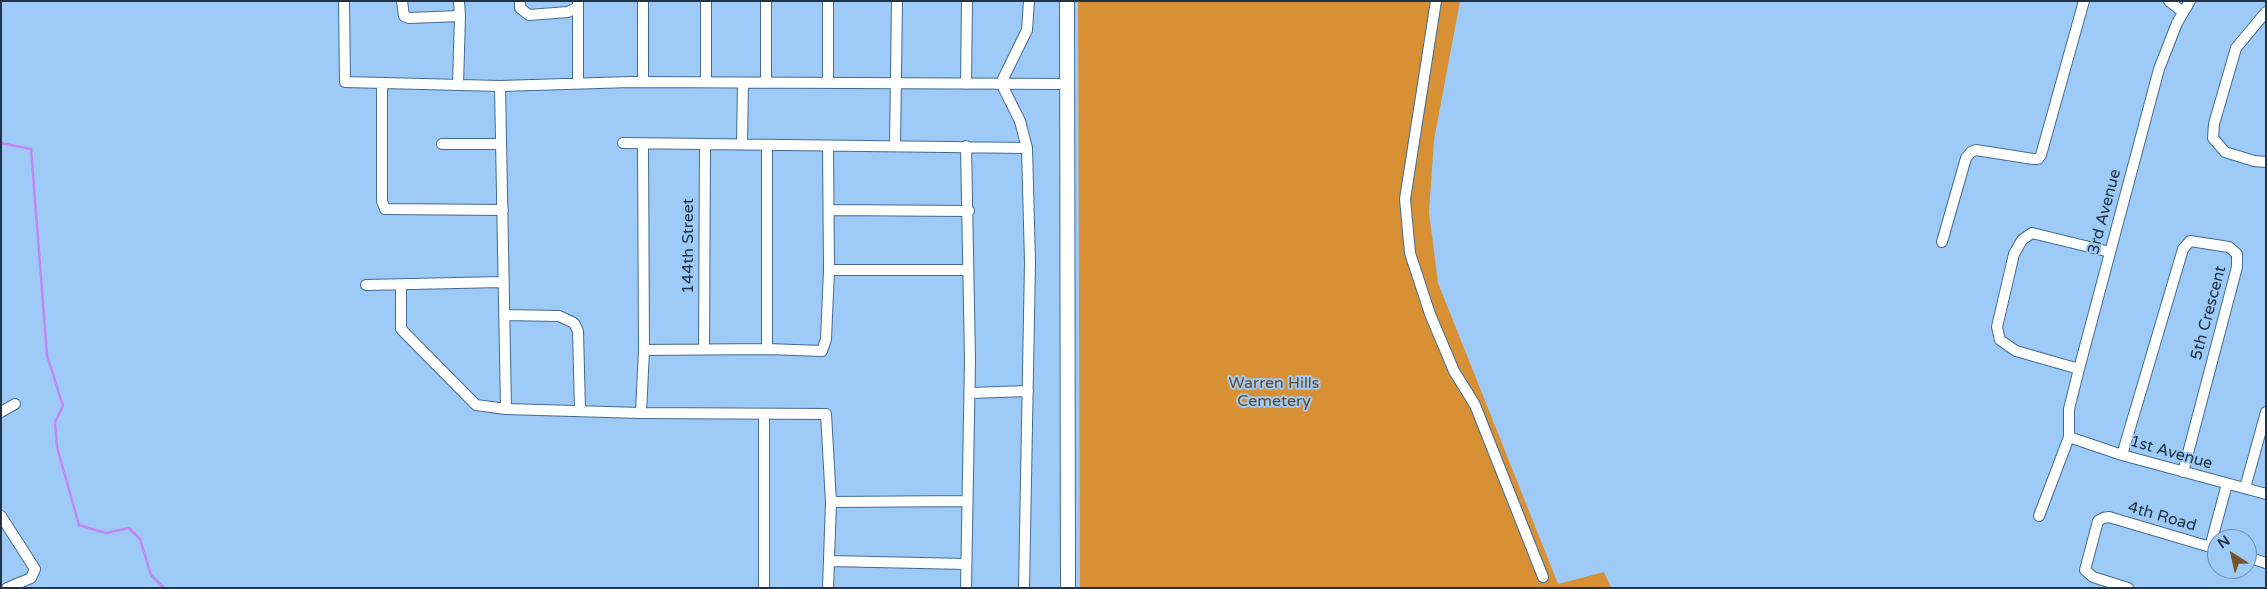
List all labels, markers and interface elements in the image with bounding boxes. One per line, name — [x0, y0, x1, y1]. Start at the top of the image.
street label: 3rd Avenue — [2084, 167, 2126, 257]
street label: 144th Street — [679, 198, 699, 294]
street label: 5th Crescent — [2187, 264, 2231, 362]
park label: Warren Hills Cemetery — [1228, 374, 1320, 412]
street label: 1st Avenue — [2127, 432, 2215, 474]
street label: 4th Road — [2126, 498, 2198, 536]
north arrow — [2207, 529, 2257, 579]
text: N — [2214, 532, 2233, 552]

